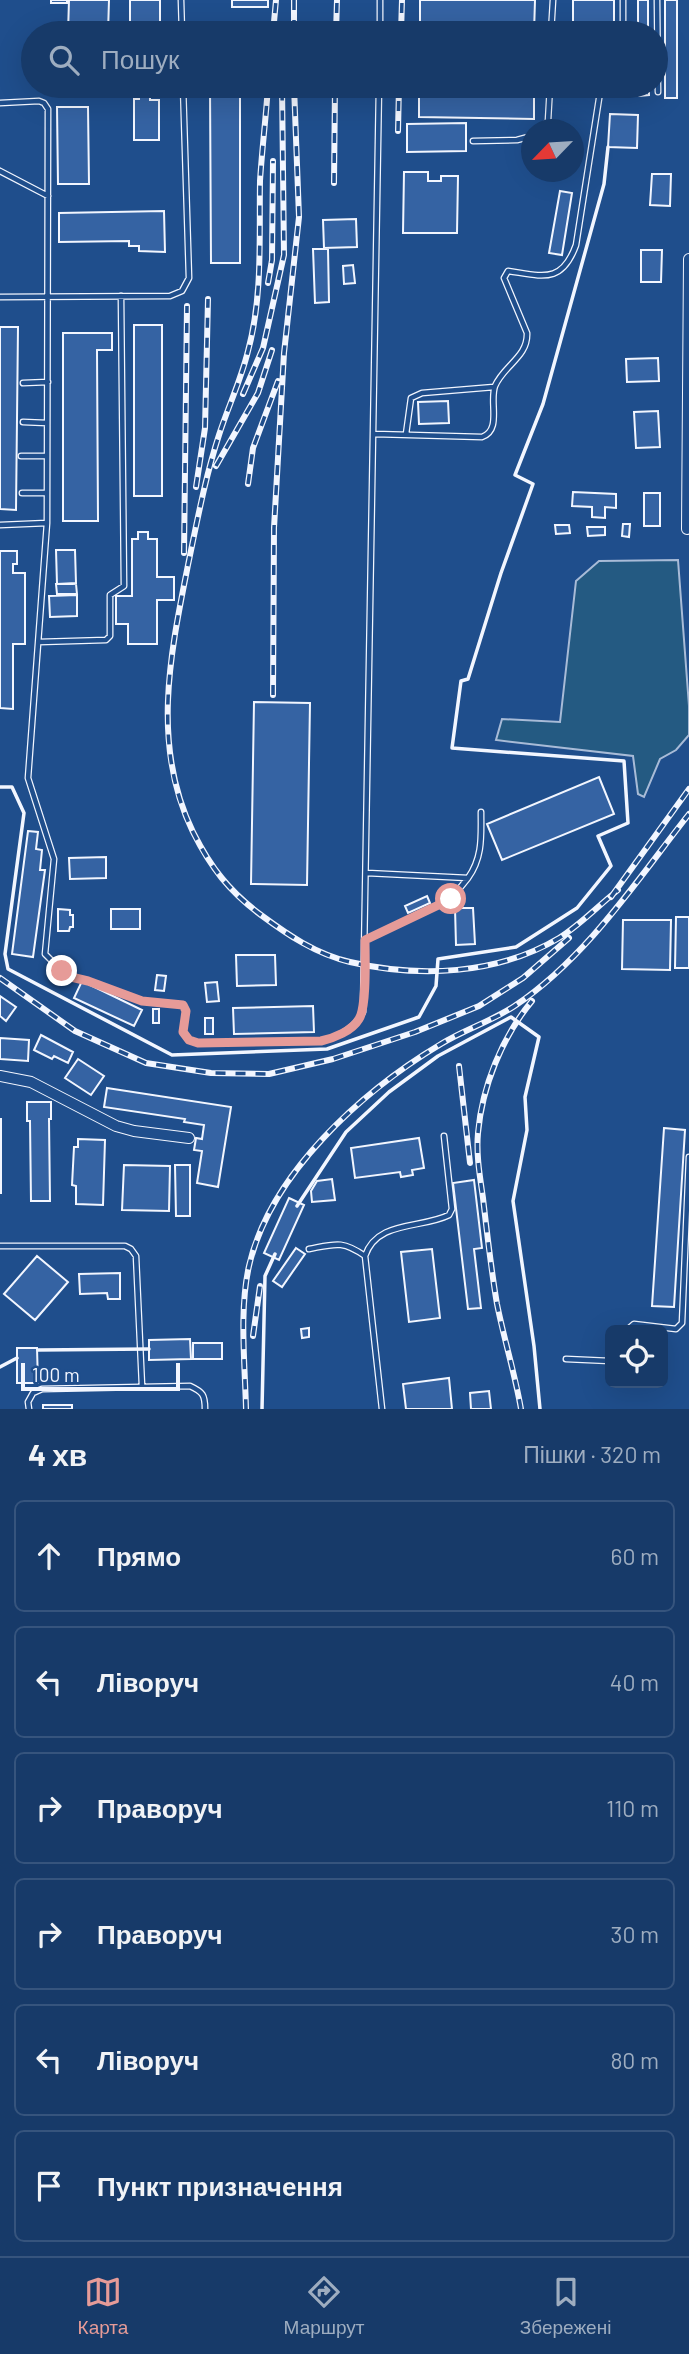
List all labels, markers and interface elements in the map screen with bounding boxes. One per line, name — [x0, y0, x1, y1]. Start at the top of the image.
search box — [21, 21, 668, 98]
icon: search — [45, 41, 83, 79]
text: Пошук — [101, 43, 179, 74]
north arrow — [521, 119, 584, 182]
route start — [435, 883, 466, 914]
route end — [46, 955, 77, 986]
map controls — [605, 1325, 668, 1388]
button: locate — [605, 1325, 668, 1388]
scale bar — [21, 1360, 180, 1392]
text: 100 m — [32, 1363, 80, 1386]
text: 4 хв — [28, 1436, 87, 1472]
text: Пішки · 320 m — [523, 1440, 661, 1468]
icon: ahead — [30, 1537, 68, 1575]
text: Прямо — [97, 1540, 181, 1571]
text: 60 m — [611, 1542, 659, 1570]
icon: left — [30, 1663, 68, 1701]
text: Ліворуч — [97, 1666, 199, 1697]
text: 40 m — [610, 1668, 659, 1696]
icon: right — [30, 1789, 68, 1827]
text: Праворуч — [97, 1792, 223, 1823]
text: 110 m — [606, 1794, 659, 1822]
icon: right — [30, 1915, 68, 1953]
text: Праворуч — [97, 1918, 223, 1949]
text: 30 m — [611, 1920, 659, 1948]
icon: left — [30, 2041, 68, 2079]
text: Ліворуч — [97, 2044, 199, 2075]
text: 80 m — [610, 2046, 659, 2074]
icon: arrive — [30, 2167, 68, 2205]
text: Пункт призначення — [97, 2170, 343, 2201]
tab: Карта — [78, 2273, 128, 2339]
tab: Маршрут — [284, 2273, 365, 2339]
tab: Збережені — [520, 2273, 611, 2339]

